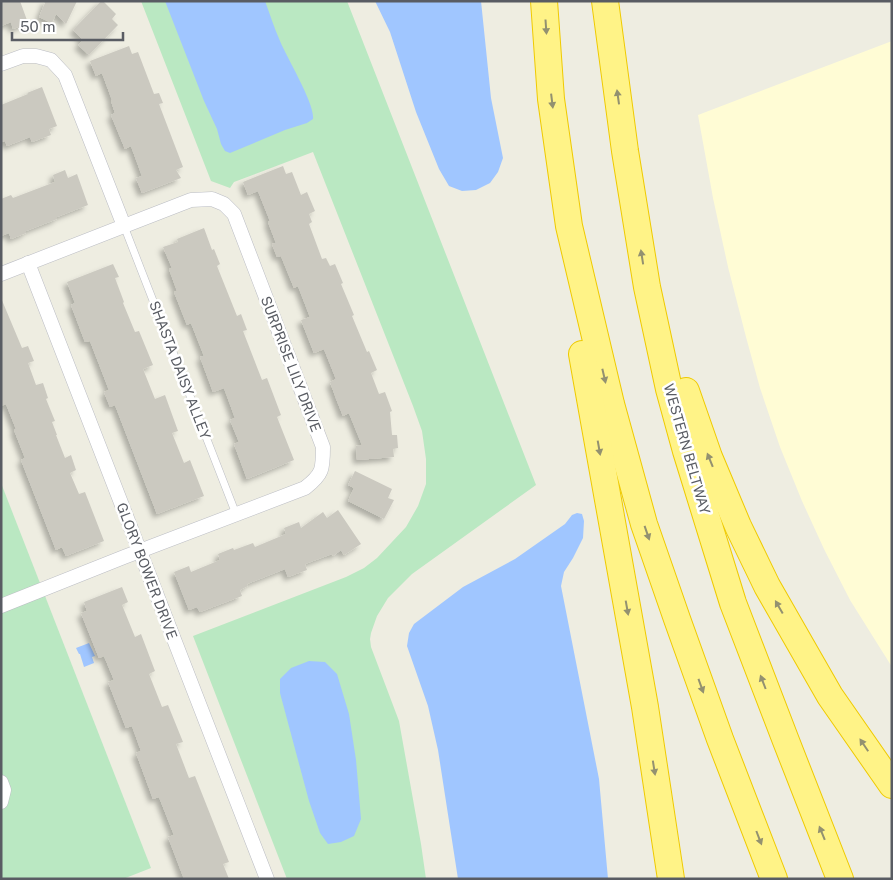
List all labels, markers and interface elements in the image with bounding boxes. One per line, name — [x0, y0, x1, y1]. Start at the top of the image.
scale bar — [12, 10, 124, 42]
text: 50 m — [20, 18, 55, 35]
one-way arrow — [542, 19, 550, 35]
one-way arrow — [613, 88, 621, 104]
one-way arrow — [548, 94, 556, 110]
one-way arrow — [638, 249, 646, 265]
street label: SURPRISE LILY DRIVE — [258, 294, 324, 434]
street label: SHASTA DAISY ALLEY — [146, 299, 214, 442]
one-way arrow — [600, 368, 608, 384]
street label: WESTERN BELTWAY — [661, 382, 713, 516]
one-way arrow — [595, 440, 603, 456]
one-way arrow — [706, 453, 714, 467]
street label: GLORY BOWER DRIVE — [114, 500, 180, 642]
one-way arrow — [644, 525, 652, 540]
one-way arrow — [624, 600, 632, 616]
one-way arrow — [774, 600, 783, 614]
one-way arrow — [759, 674, 767, 689]
one-way arrow — [697, 679, 705, 694]
one-way arrow — [859, 739, 869, 752]
one-way arrow — [651, 760, 659, 776]
one-way arrow — [818, 826, 826, 841]
one-way arrow — [755, 831, 763, 845]

